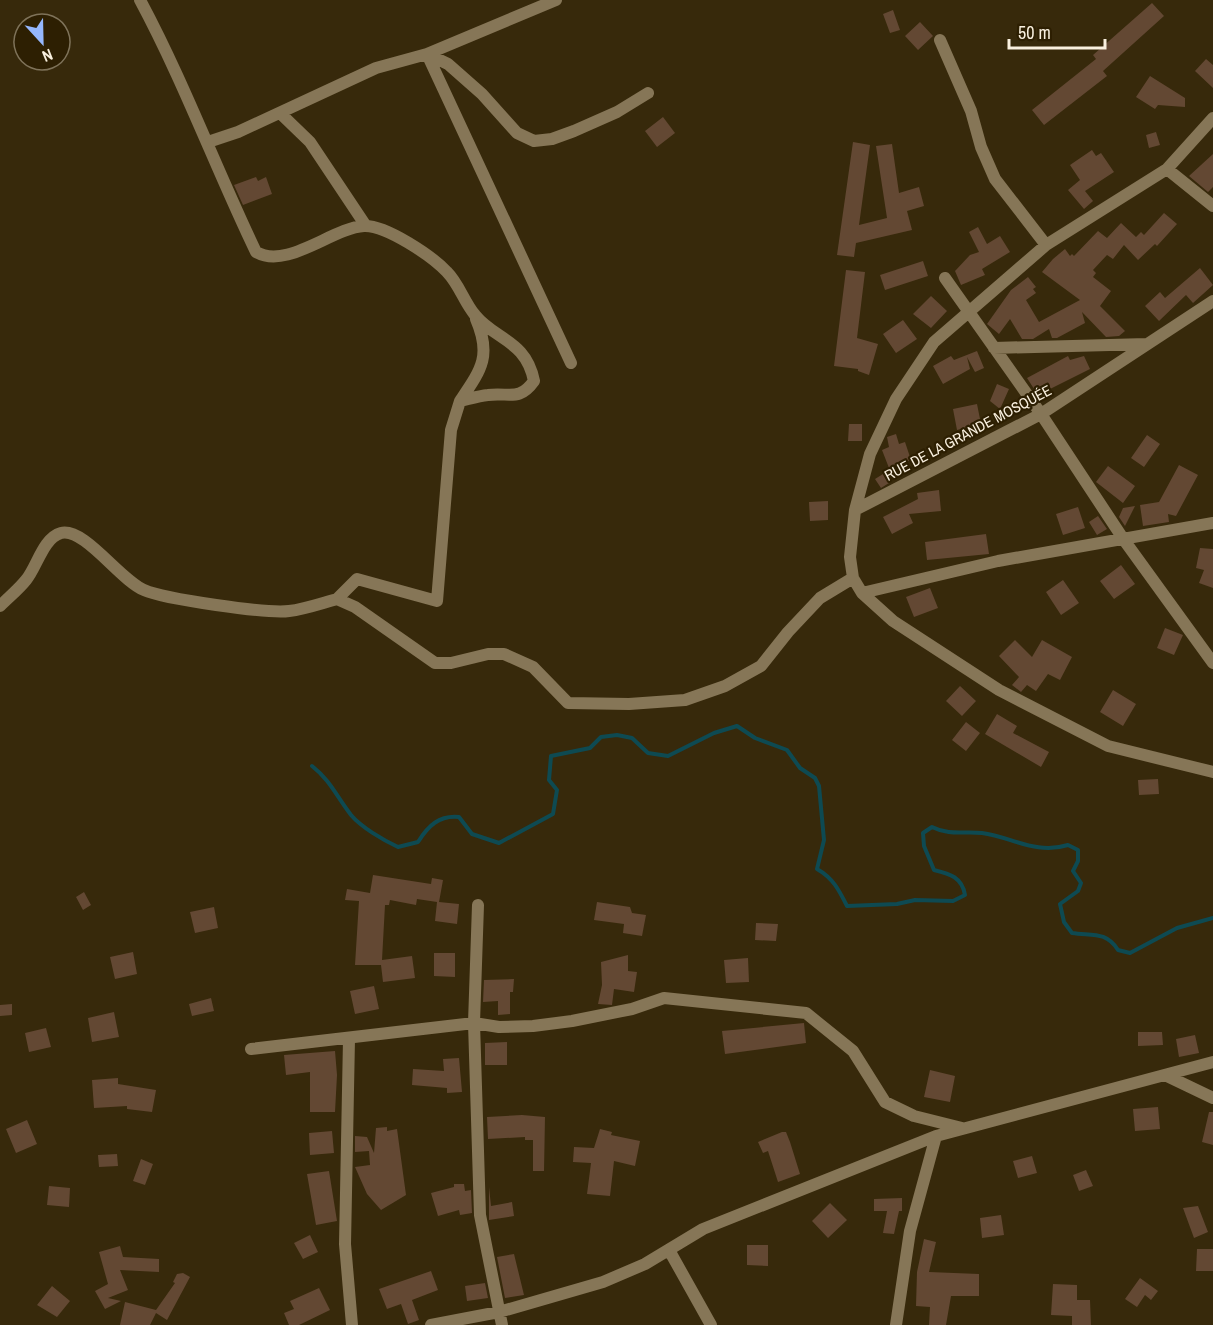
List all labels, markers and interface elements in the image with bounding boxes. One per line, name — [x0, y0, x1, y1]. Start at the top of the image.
north arrow — [12, 12, 72, 72]
scale bar — [1009, 12, 1105, 50]
text: 50 m — [1018, 20, 1051, 45]
text: N — [39, 44, 56, 68]
street label: RUE DE LA GRANDE MOSQUÉE — [880, 379, 1055, 486]

